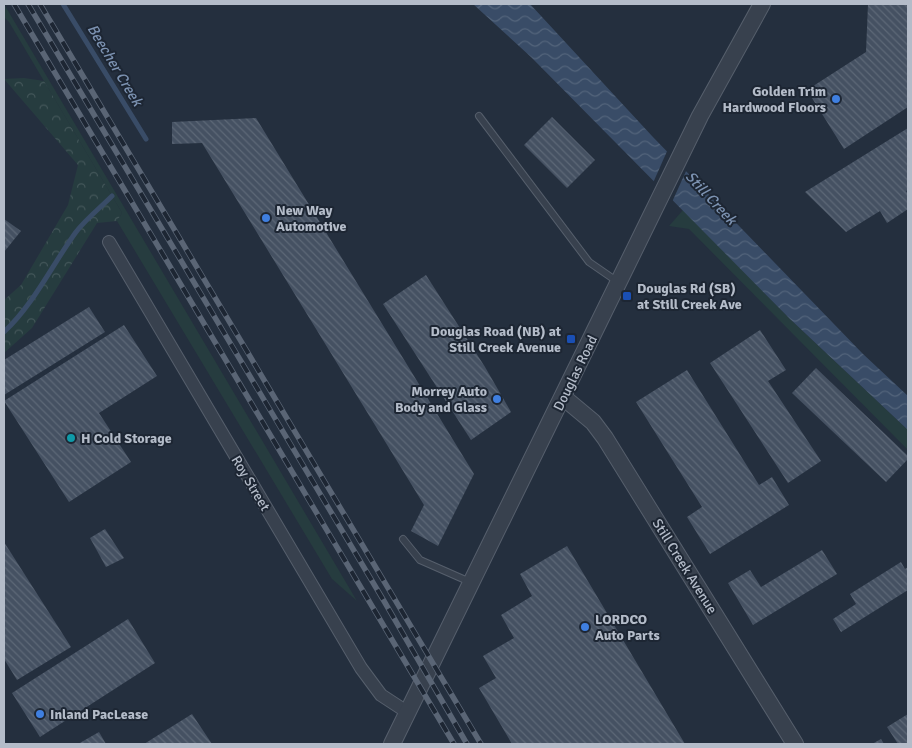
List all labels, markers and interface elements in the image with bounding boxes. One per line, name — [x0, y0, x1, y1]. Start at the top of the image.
water label: Beecher Creek — [83, 21, 147, 111]
place label: Golden Trim Hardwood Floors — [722, 83, 826, 116]
marker: Golden Trim Hardwood Floors — [830, 93, 842, 105]
water label: Still Creek — [682, 168, 741, 230]
place label: New Way Automotive — [276, 202, 346, 235]
marker: New Way Automotive — [260, 212, 272, 224]
place label: Douglas Rd (SB) at Still Creek Ave — [637, 280, 742, 313]
marker: Douglas Rd (SB) at Still Creek Ave — [621, 290, 633, 302]
place label: Douglas Road (NB) at Still Creek Avenue — [431, 323, 562, 356]
street label: Douglas Road — [550, 333, 601, 414]
marker: Douglas Road (NB) at Still Creek Avenue — [565, 333, 577, 345]
place label: Morrey Auto Body and Glass — [395, 383, 487, 416]
marker: Morrey Auto Body and Glass — [491, 393, 503, 405]
place label: H Cold Storage — [81, 430, 172, 447]
marker: H Cold Storage — [65, 432, 77, 444]
street label: Roy Street — [227, 453, 274, 514]
street label: Still Creek Avenue — [648, 516, 721, 617]
place label: LORDCO Auto Parts — [595, 611, 660, 644]
marker: LORDCO Auto Parts — [579, 621, 591, 633]
place label: Inland PacLease — [50, 706, 148, 723]
marker: Inland PacLease — [34, 708, 46, 720]

